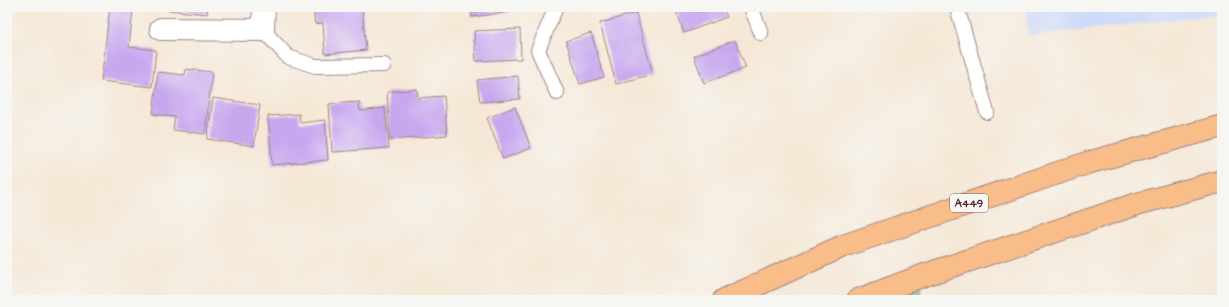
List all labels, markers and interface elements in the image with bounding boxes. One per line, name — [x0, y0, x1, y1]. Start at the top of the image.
road number: A449 — [950, 194, 988, 212]

